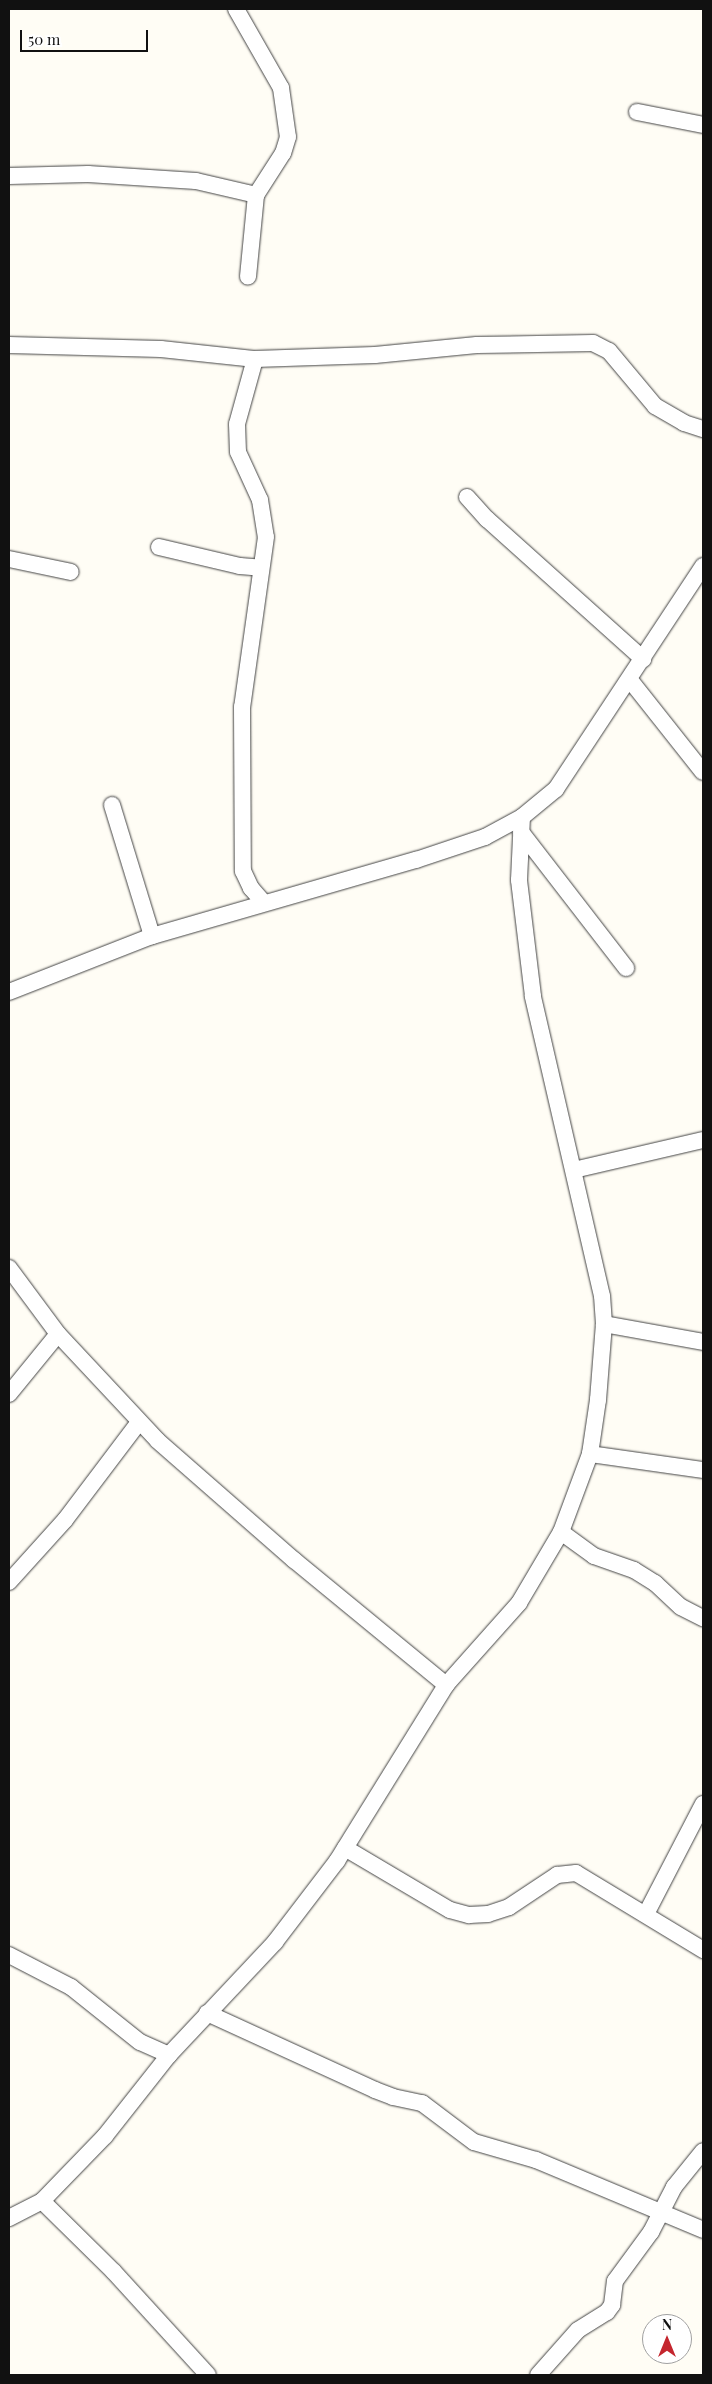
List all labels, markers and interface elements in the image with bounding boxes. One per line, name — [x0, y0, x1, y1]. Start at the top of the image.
scale bar — [22, 20, 150, 52]
text: 50 m — [28, 29, 60, 49]
north arrow — [642, 2314, 692, 2364]
text: N — [662, 2315, 672, 2334]

